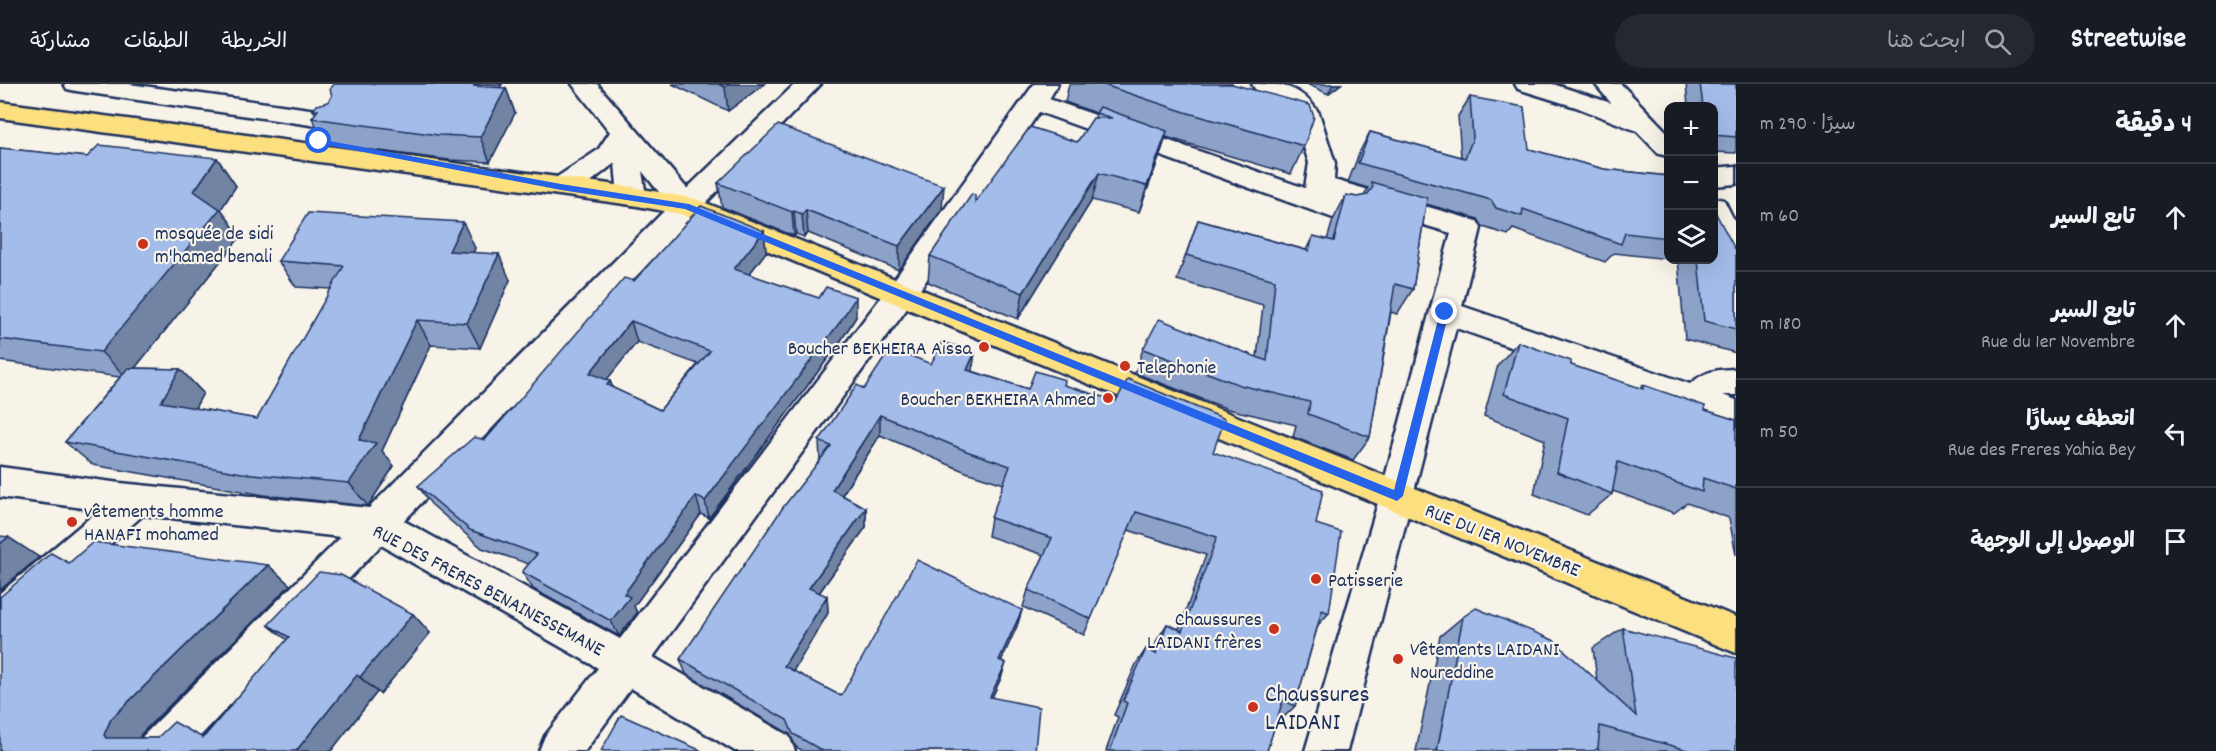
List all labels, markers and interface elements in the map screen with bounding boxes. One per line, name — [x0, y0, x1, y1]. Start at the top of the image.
search box — [1615, 14, 2035, 68]
text: Streetwise — [2071, 21, 2186, 61]
icon: search — [1981, 25, 2014, 58]
text: ابحث هنا — [1887, 27, 1966, 58]
text: مشاركة — [30, 28, 91, 58]
text: الطبقات — [124, 28, 189, 58]
text: الخريطة — [222, 28, 287, 58]
map controls — [1664, 102, 1718, 264]
button: + — [1664, 102, 1718, 156]
text: 4 دقيقة — [2115, 107, 2192, 144]
text: سيرًا · 290 m — [1760, 111, 1856, 139]
route start — [305, 127, 331, 153]
button: − — [1664, 156, 1718, 210]
icon: ahead — [2159, 201, 2192, 234]
text: 60 m — [1760, 203, 1799, 231]
text: تابع السير — [2052, 203, 2135, 234]
button: layers — [1664, 210, 1718, 264]
place label: mosquée de sidi m'hamed benali — [155, 221, 274, 272]
marker: mosquée de sidi m'hamed benali — [136, 237, 150, 251]
text: تابع السير — [2052, 297, 2135, 328]
route end — [1431, 298, 1457, 324]
icon: ahead — [2159, 309, 2192, 342]
text: 180 m — [1760, 311, 1802, 339]
text: Rue du 1er Novembre — [1981, 329, 2135, 357]
place label: Boucher BEKHEIRA Aissa — [788, 336, 973, 364]
marker: Boucher BEKHEIRA Aissa — [977, 340, 991, 354]
place label: Telephonie — [1137, 355, 1217, 383]
marker: Telephonie — [1118, 359, 1132, 373]
place label: Boucher BEKHEIRA Ahmed — [900, 387, 1096, 415]
marker: Boucher BEKHEIRA Ahmed — [1101, 391, 1115, 405]
text: انعطف يسارًا — [2026, 405, 2135, 436]
icon: left — [2159, 417, 2192, 450]
text: 50 m — [1760, 419, 1799, 447]
text: Rue des Freres Yahia Bey — [1948, 437, 2135, 465]
street label: RUE DU 1ER NOVEMBRE — [1420, 498, 1584, 586]
place label: vêtements homme HANAFI mohamed — [84, 499, 224, 550]
marker: vêtements homme HANAFI mohamed — [65, 515, 79, 529]
street label: RUE DES FRERES BENAINESSEMANE — [367, 519, 608, 665]
icon: arrive — [2159, 525, 2192, 558]
text: الوصول إلى الوجهة — [1970, 527, 2135, 558]
place label: Patisserie — [1328, 568, 1403, 596]
marker: Patisserie — [1309, 572, 1323, 586]
place label: Chaussures LAIDANI frères — [1147, 607, 1262, 658]
marker: Chaussures LAIDANI frères — [1267, 622, 1281, 636]
place label: Vêtements LAIDANI Noureddine — [1410, 637, 1559, 688]
marker: Vêtements LAIDANI Noureddine — [1391, 652, 1405, 666]
place label: Chaussures LAIDANI — [1265, 679, 1370, 741]
marker: Chaussures LAIDANI — [1246, 700, 1260, 714]

